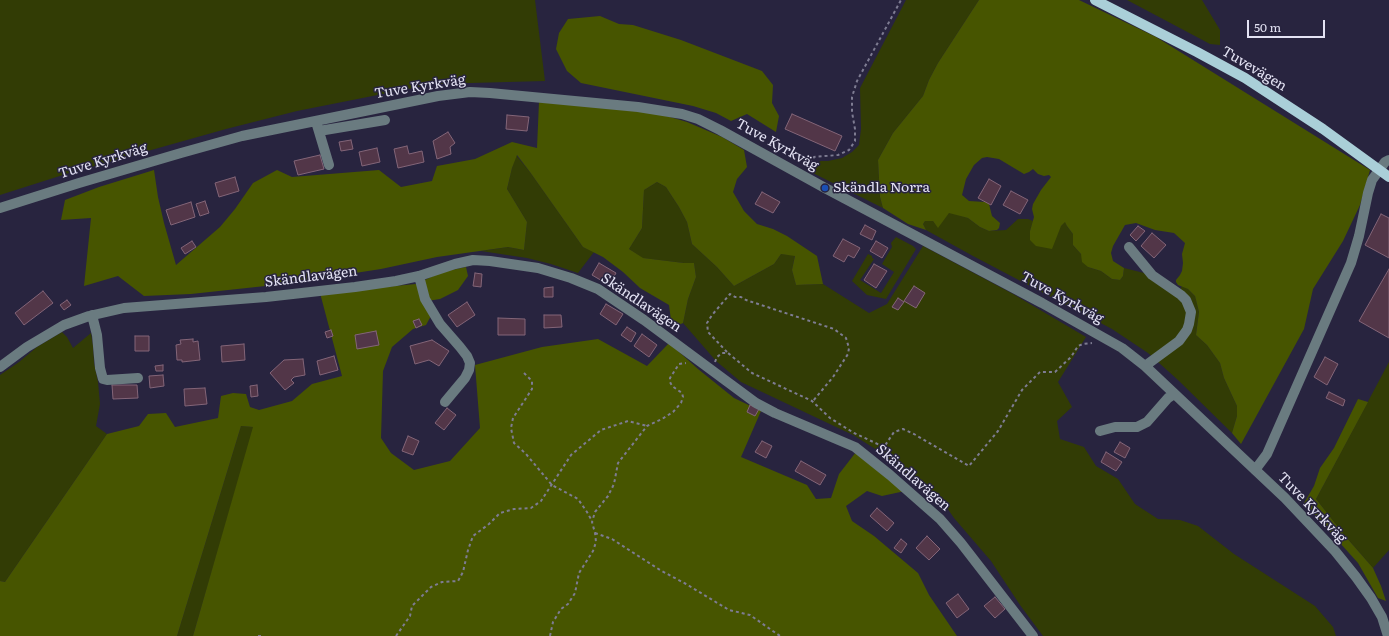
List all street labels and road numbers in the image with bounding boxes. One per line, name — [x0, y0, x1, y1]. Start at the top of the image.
street label: Tuvevägen — [1218, 43, 1290, 95]
street label: Tuve Kyrkväg — [373, 71, 467, 103]
street label: Tuve Kyrkväg — [733, 115, 821, 175]
street label: Tuve Kyrkväg — [57, 140, 149, 182]
street label: Skändlavägen — [264, 263, 358, 291]
street label: Tuve Kyrkväg — [1018, 268, 1106, 328]
street label: Skändlavägen — [598, 270, 684, 336]
street label: Skändlavägen — [872, 441, 954, 515]
street label: Tuve Kyrkväg — [1274, 469, 1350, 547]

